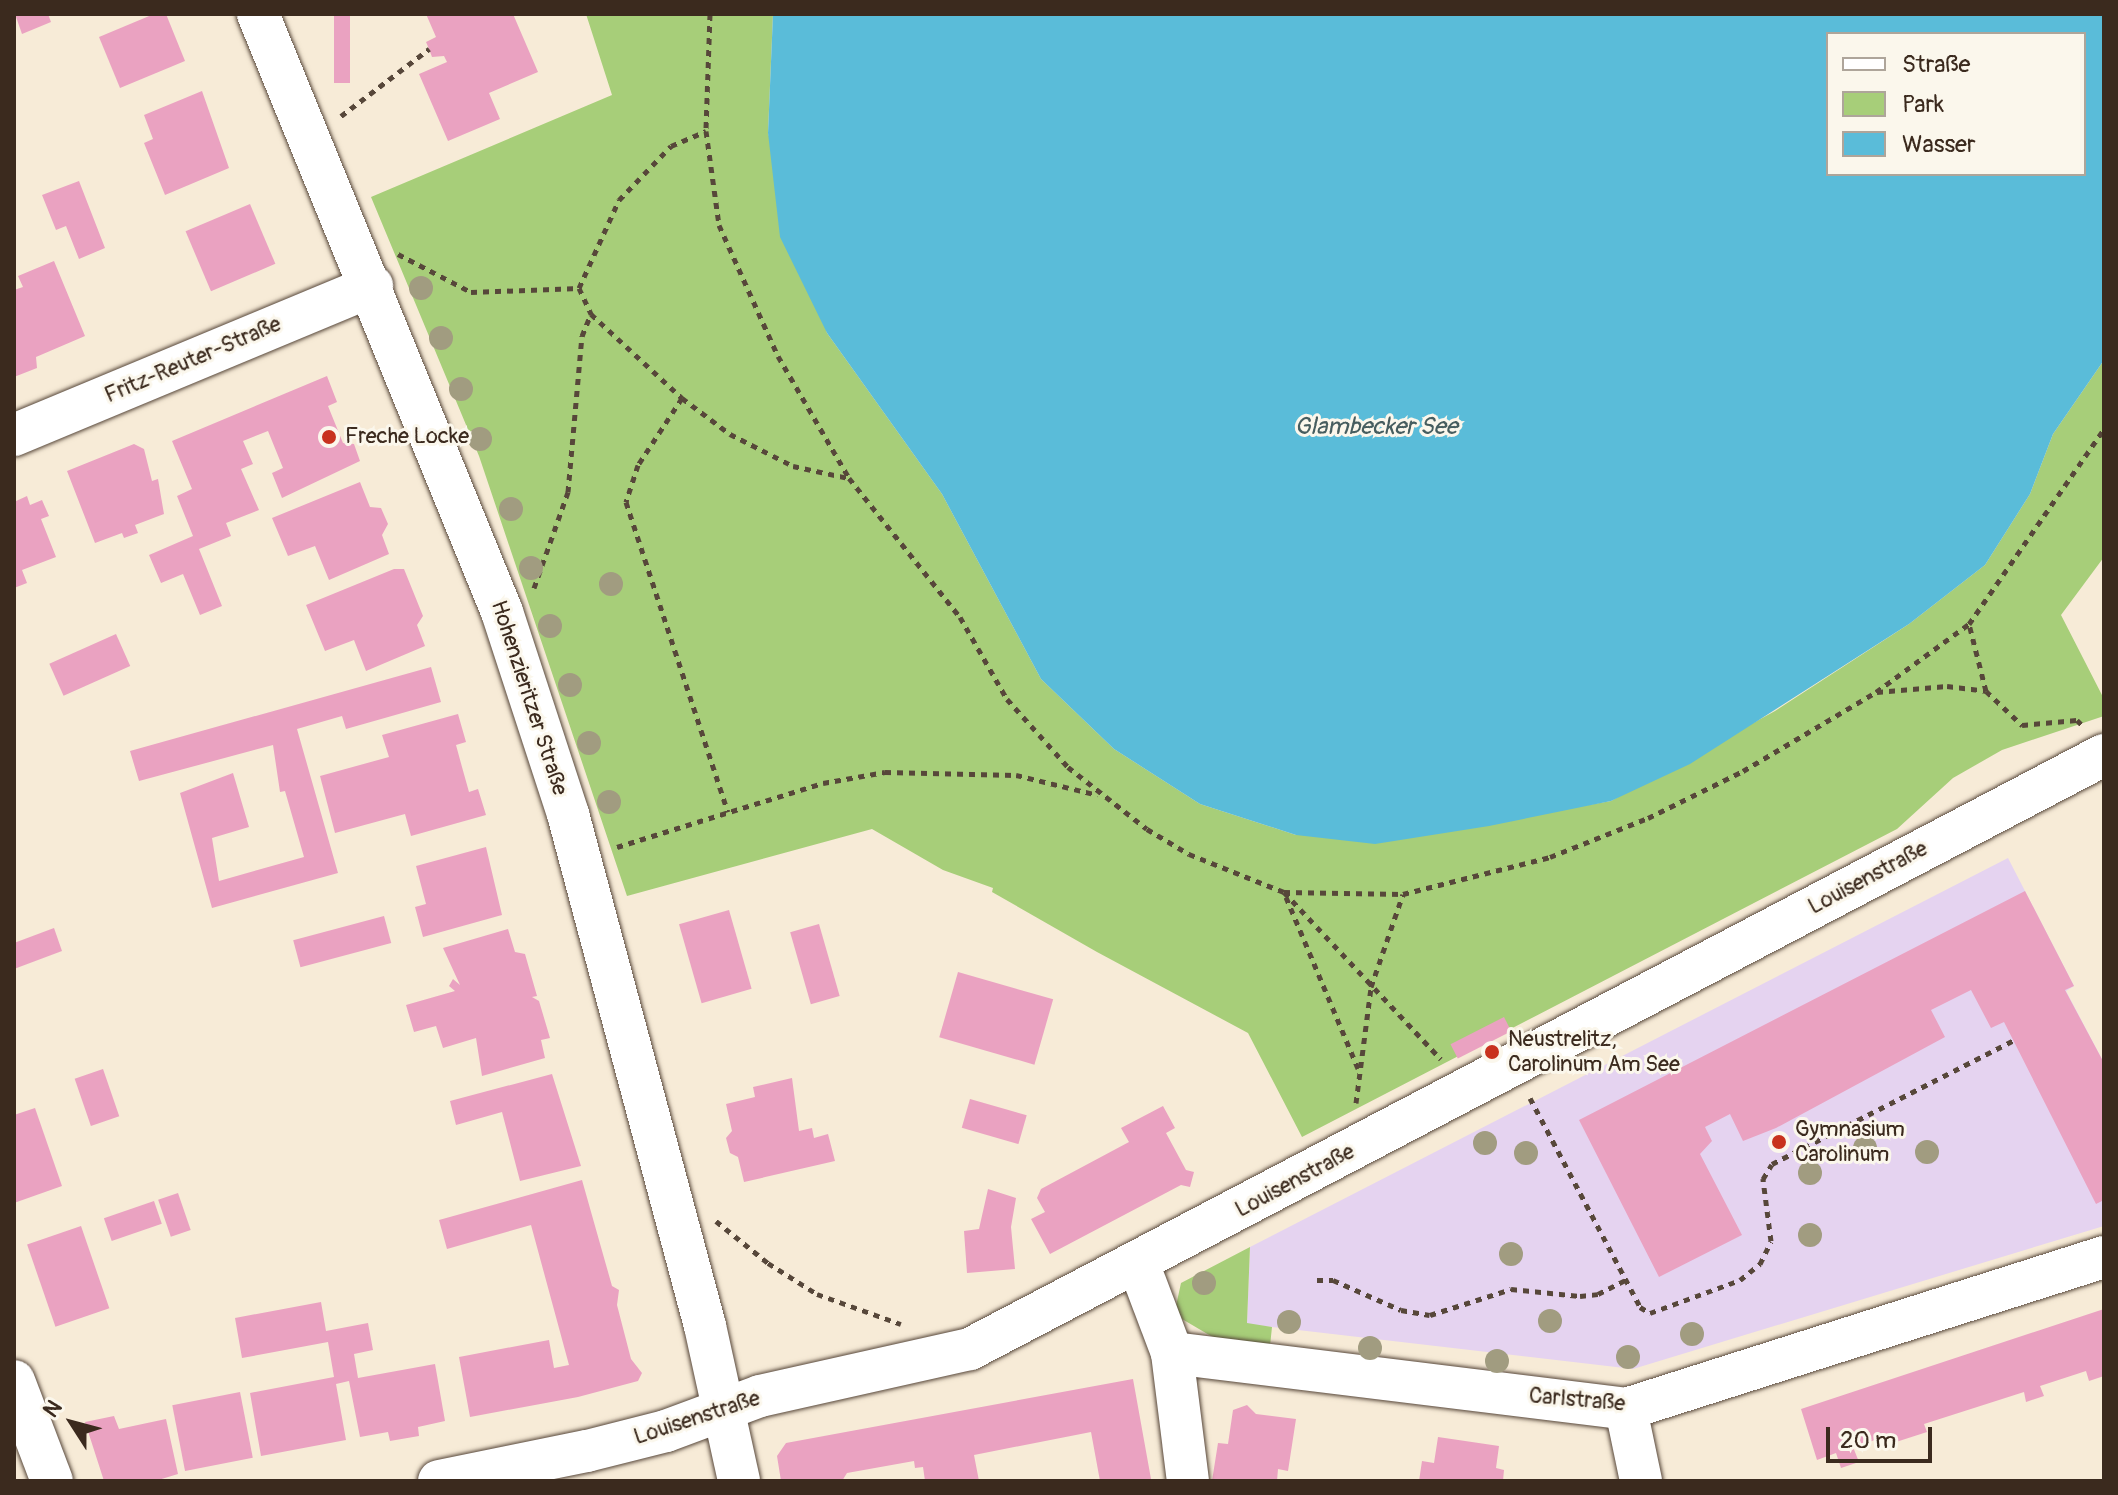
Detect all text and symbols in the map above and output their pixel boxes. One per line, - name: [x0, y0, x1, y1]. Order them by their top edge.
- legend: [1826, 32, 2086, 176]
- text: Straße: [1902, 50, 1970, 79]
- text: Park: [1902, 90, 1944, 119]
- text: Wasser: [1902, 130, 1976, 159]
- street label: Fritz-Reuter-Straße: [101, 311, 285, 409]
- water label: Glambecker See: [1295, 413, 1457, 441]
- place label: Freche Locke: [345, 424, 469, 450]
- marker: Freche Locke: [320, 428, 338, 446]
- street label: Hohenzieritzer Straße: [485, 597, 573, 799]
- street label: Louisenstraße: [1804, 836, 1932, 920]
- place label: Neustrelitz, Carolinum Am See: [1508, 1026, 1680, 1078]
- marker: Neustrelitz, Carolinum Am See: [1483, 1043, 1501, 1061]
- place label: Gymnasium Carolinum: [1795, 1116, 1905, 1168]
- marker: Gymnasium Carolinum: [1770, 1133, 1788, 1151]
- street label: Louisenstraße: [1231, 1139, 1359, 1223]
- north arrow: [32, 1383, 112, 1463]
- street label: Carlstraße: [1528, 1383, 1626, 1417]
- street label: Louisenstraße: [631, 1385, 763, 1451]
- text: N: [37, 1395, 68, 1423]
- scale bar: [1830, 1411, 1936, 1461]
- text: 20 m: [1840, 1426, 1896, 1455]

